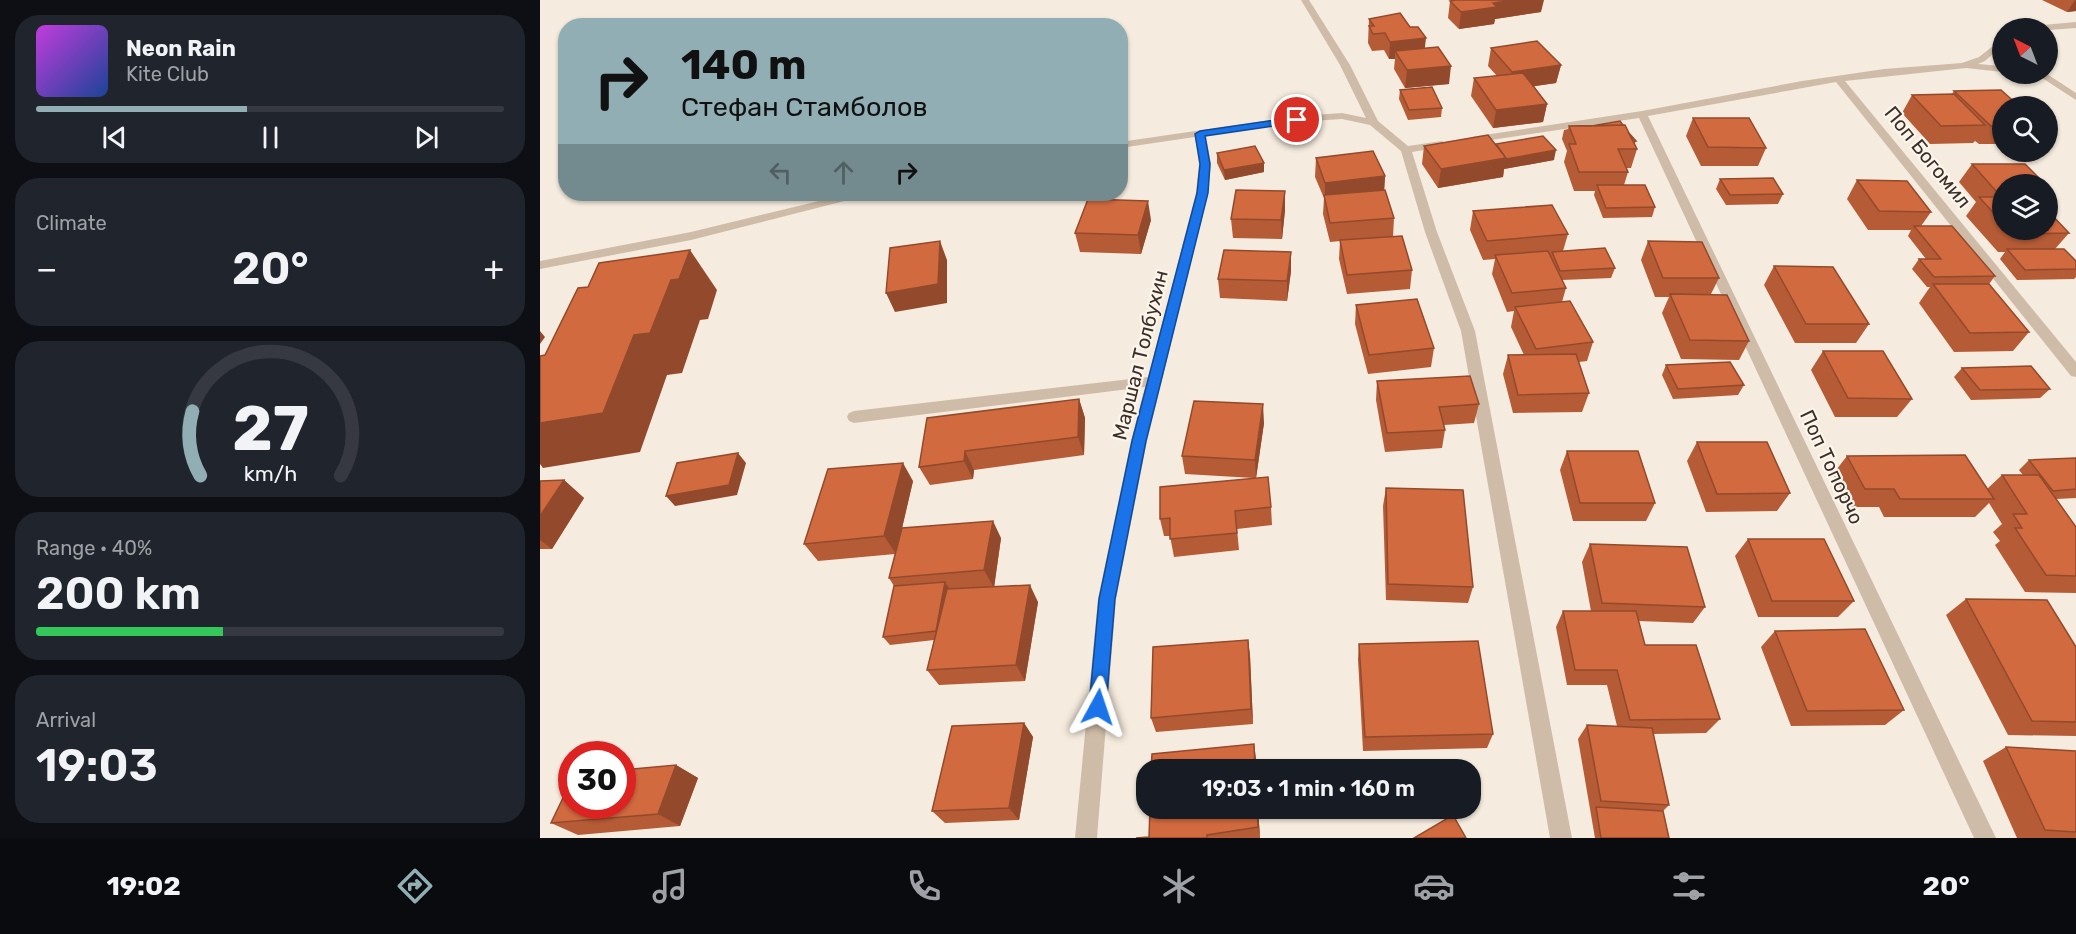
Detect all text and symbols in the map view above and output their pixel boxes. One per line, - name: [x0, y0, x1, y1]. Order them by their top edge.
- north arrow: [1992, 18, 2058, 84]
- map controls: [1992, 18, 2058, 240]
- text: Neon Rain: [126, 35, 236, 62]
- text: 140 m: [681, 40, 807, 90]
- icon: right: [582, 42, 660, 120]
- text: Kite Club: [126, 62, 209, 86]
- text: Стефан Стамболов: [681, 91, 928, 123]
- pin: [1271, 94, 1322, 145]
- button: search: [1992, 96, 2058, 162]
- street label: Поп Богомил: [1880, 101, 1976, 213]
- icon: arrive: [1280, 103, 1313, 136]
- icon: previous: [98, 121, 131, 154]
- icon: pause: [254, 121, 287, 154]
- icon: next: [410, 121, 443, 154]
- icon: left: [764, 156, 797, 189]
- icon: ahead: [827, 156, 860, 189]
- icon: right: [890, 156, 923, 189]
- button: layers: [1992, 174, 2058, 240]
- text: Climate: [36, 211, 107, 235]
- text: 20°: [232, 242, 309, 295]
- text: −: [36, 249, 57, 288]
- text: +: [483, 249, 504, 288]
- street label: Маршал Толбухин: [1107, 268, 1173, 442]
- text: 27: [232, 392, 308, 466]
- street label: Поп Топорчо: [1795, 406, 1869, 528]
- text: km/h: [243, 461, 297, 486]
- text: Range · 40%: [36, 536, 152, 560]
- text: 200 km: [36, 567, 201, 620]
- position arrow: [1066, 675, 1130, 739]
- text: Arrival: [36, 708, 96, 732]
- text: 19:03: [36, 739, 158, 792]
- speed limit sign: 30: [558, 741, 636, 819]
- text: 19:03 · 1 min · 160 m: [1202, 775, 1415, 802]
- icon: directions: [394, 865, 436, 907]
- icon: music: [649, 865, 691, 907]
- icon: phone: [903, 865, 945, 907]
- icon: climate: [1158, 865, 1200, 907]
- icon: car: [1413, 865, 1455, 907]
- icon: filters: [1668, 865, 1710, 907]
- text: 19:02: [106, 870, 181, 902]
- text: 20°: [1923, 870, 1970, 902]

